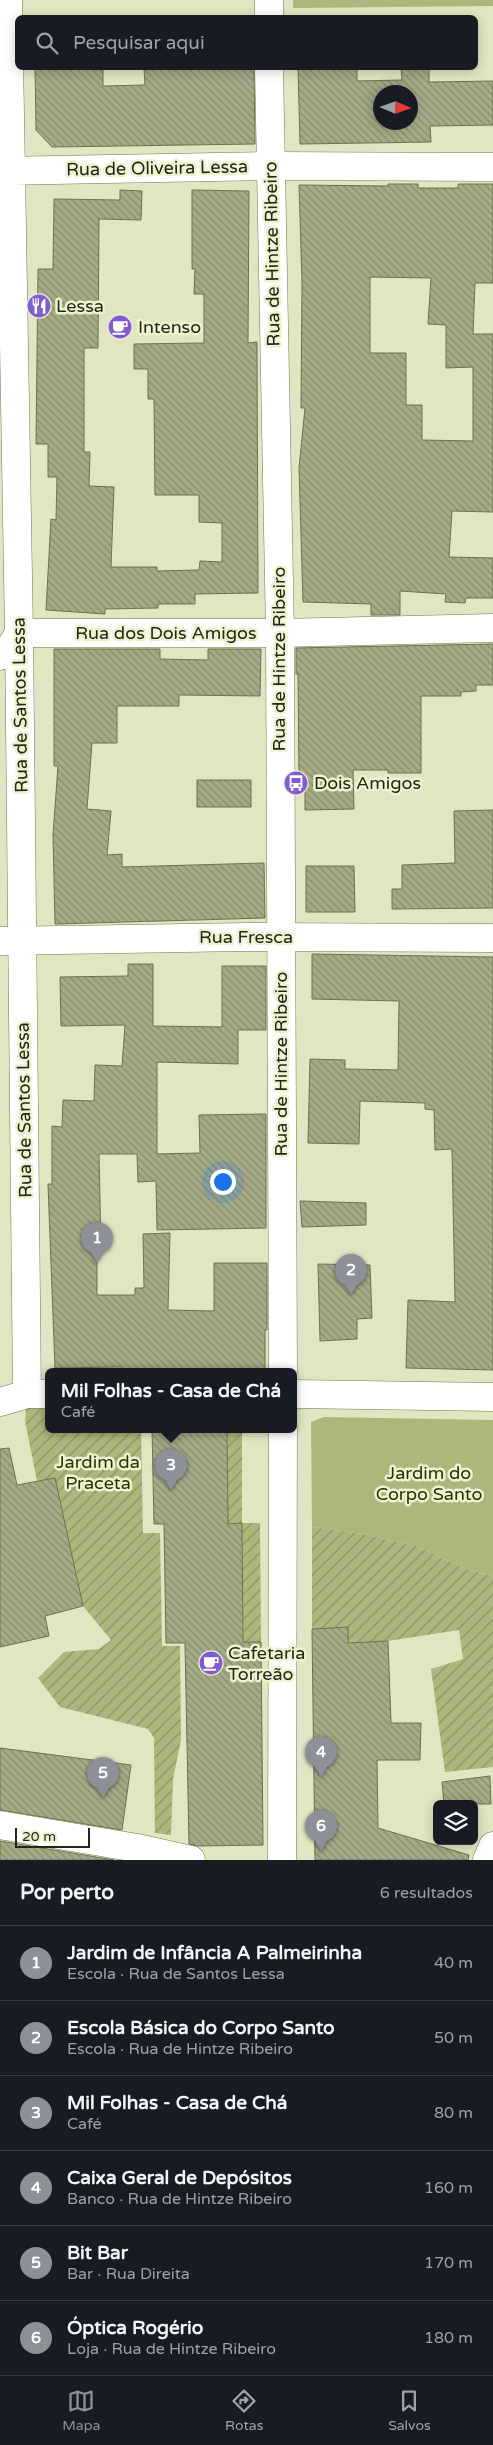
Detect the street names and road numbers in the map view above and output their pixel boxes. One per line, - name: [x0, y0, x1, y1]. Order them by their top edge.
- street label: Rua de Oliveira Lessa: [66, 155, 248, 181]
- street label: Rua de Hintze Ribeiro: [259, 161, 285, 347]
- street label: Rua de Hintze Ribeiro: [268, 566, 290, 752]
- street label: Rua de Santos Lessa: [7, 617, 33, 793]
- street label: Rua dos Dois Amigos: [75, 622, 257, 644]
- street label: Rua Fresca: [199, 926, 293, 948]
- street label: Rua de Hintze Ribeiro: [270, 971, 292, 1157]
- street label: Rua de Santos Lessa: [11, 1022, 37, 1198]

